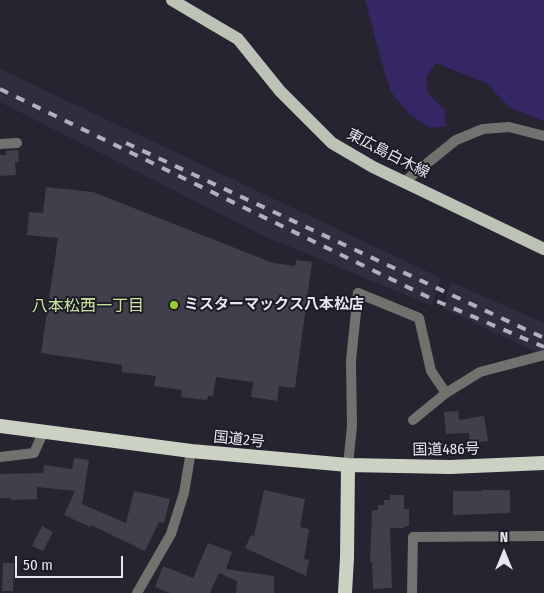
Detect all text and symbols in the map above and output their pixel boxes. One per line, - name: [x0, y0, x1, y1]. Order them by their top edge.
- street label: 東広島白木線: [344, 126, 432, 182]
- place label: ミスターマックス八本松店: [184, 296, 364, 314]
- district label: 八本松西一丁目: [32, 297, 144, 317]
- marker: ミスターマックス八本松店: [168, 299, 180, 311]
- street label: 国道2号: [212, 428, 266, 452]
- street label: 国道486号: [412, 440, 480, 460]
- north arrow: [479, 528, 529, 578]
- text: N: [500, 529, 508, 546]
- scale bar: [18, 546, 125, 578]
- text: 50 m: [23, 556, 53, 574]

